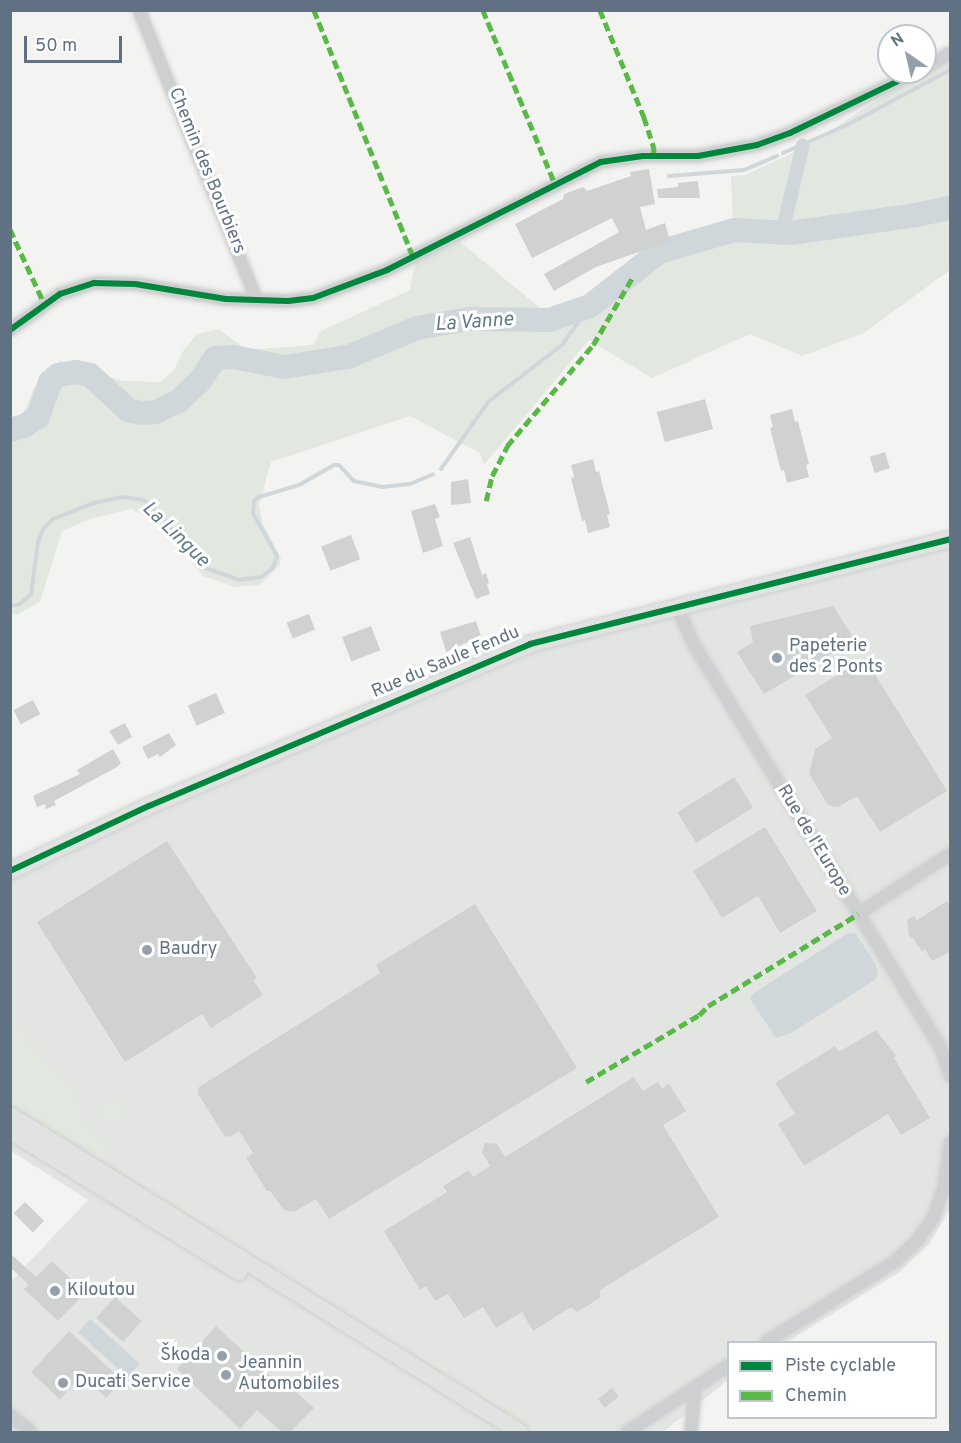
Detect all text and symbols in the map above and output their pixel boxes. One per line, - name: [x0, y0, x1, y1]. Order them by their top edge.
- scale bar: [27, 24, 124, 62]
- north arrow: [877, 24, 937, 84]
- text: N: [888, 29, 908, 52]
- text: 50 m: [35, 35, 77, 58]
- street label: Chemin des Bourbiers: [163, 85, 249, 257]
- water label: La Vanne: [434, 308, 514, 338]
- water label: La Lingue: [136, 497, 214, 573]
- street label: Rue du Saule Fendu: [369, 622, 523, 704]
- place label: Papeterie des 2 Ponts: [789, 637, 883, 680]
- marker: Papeterie des 2 Ponts: [770, 651, 784, 665]
- street label: Rue de l'Europe: [771, 781, 855, 901]
- place label: Baudry: [159, 939, 217, 961]
- marker: Baudry: [140, 943, 154, 957]
- place label: Kiloutou: [67, 1280, 135, 1302]
- marker: Kiloutou: [48, 1284, 62, 1298]
- legend: [727, 1341, 937, 1419]
- place label: Škoda: [160, 1345, 210, 1367]
- marker: Škoda: [215, 1349, 229, 1363]
- place label: Jeannin Automobiles: [238, 1354, 340, 1396]
- text: Piste cyclable: [785, 1355, 896, 1378]
- marker: Jeannin Automobiles: [219, 1368, 233, 1382]
- place label: Ducati Service: [75, 1372, 191, 1394]
- marker: Ducati Service: [56, 1376, 70, 1390]
- text: Chemin: [785, 1385, 847, 1408]

